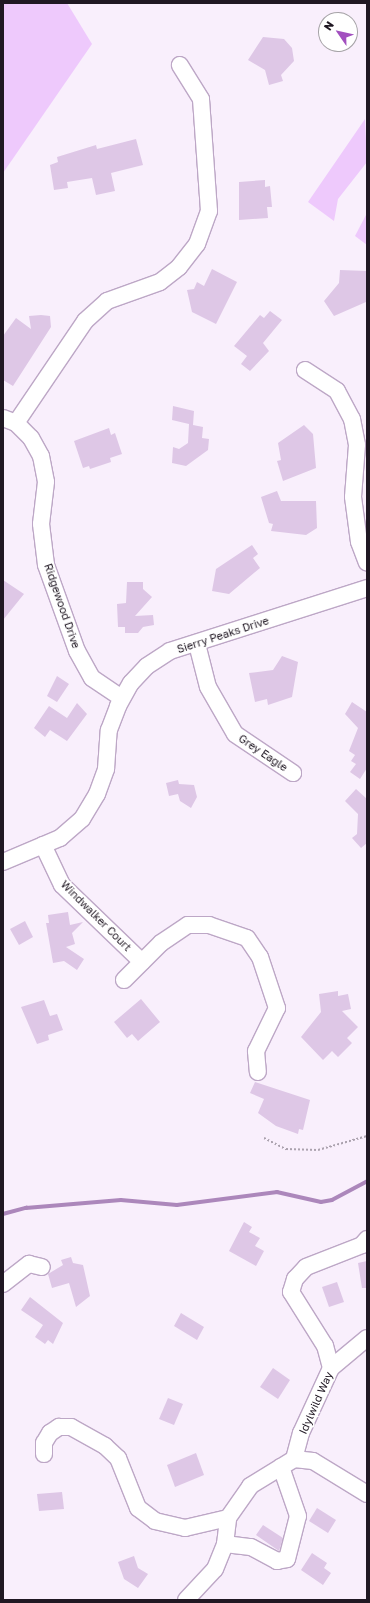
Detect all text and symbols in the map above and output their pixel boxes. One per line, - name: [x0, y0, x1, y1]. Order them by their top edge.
- north arrow: [318, 12, 358, 52]
- text: N: [321, 18, 336, 33]
- street label: Ridgewood Drive: [41, 562, 83, 650]
- street label: Sierry Peaks Drive: [175, 614, 271, 656]
- street label: Grey Eagle: [236, 732, 290, 774]
- street label: Windwalker Court: [58, 878, 134, 954]
- street label: Idylwild Way: [296, 1370, 336, 1436]

